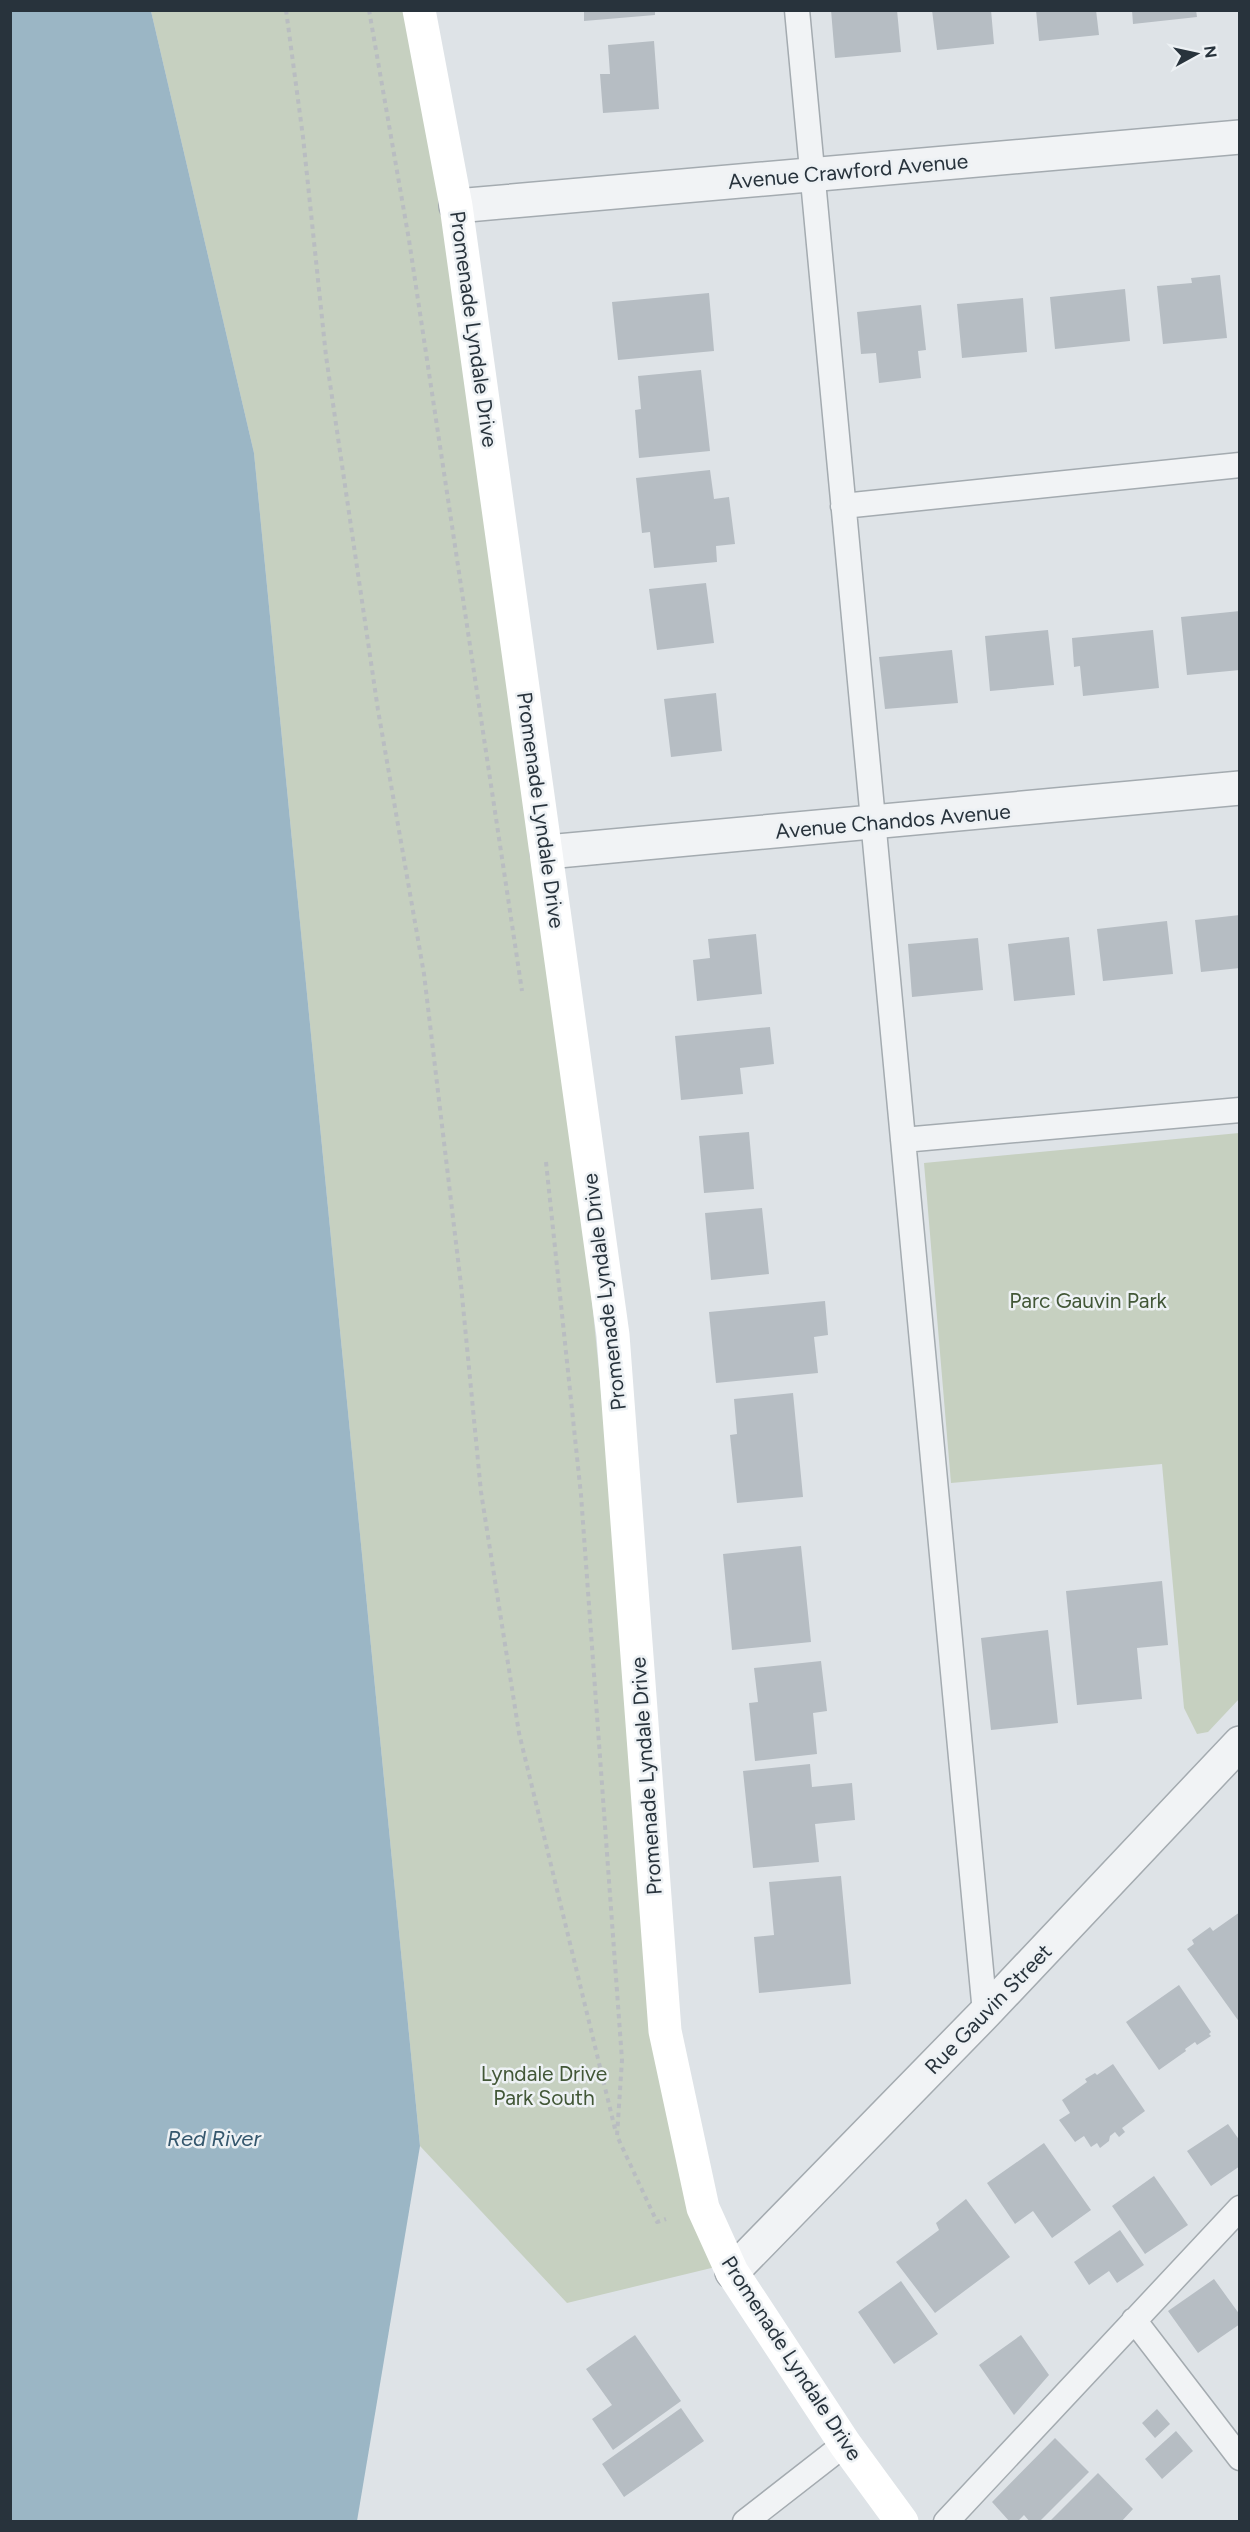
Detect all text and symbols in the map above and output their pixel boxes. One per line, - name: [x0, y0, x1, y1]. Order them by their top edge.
- north arrow: [1166, 24, 1226, 84]
- text: N: [1200, 45, 1221, 59]
- street label: Avenue Crawford Avenue: [727, 148, 969, 194]
- street label: Promenade Lyndale Drive: [445, 209, 503, 449]
- street label: Promenade Lyndale Drive: [512, 690, 570, 930]
- street label: Avenue Chandos Avenue: [774, 798, 1012, 844]
- street label: Promenade Lyndale Drive: [577, 1172, 631, 1412]
- park label: Parc Gauvin Park: [1009, 1288, 1167, 1313]
- street label: Promenade Lyndale Drive: [625, 1656, 667, 1896]
- street label: Rue Gauvin Street: [919, 1939, 1057, 2079]
- park label: Lyndale Drive Park South: [481, 2061, 607, 2110]
- water label: Red River: [167, 2125, 262, 2152]
- street label: Promenade Lyndale Drive: [717, 2251, 867, 2465]

